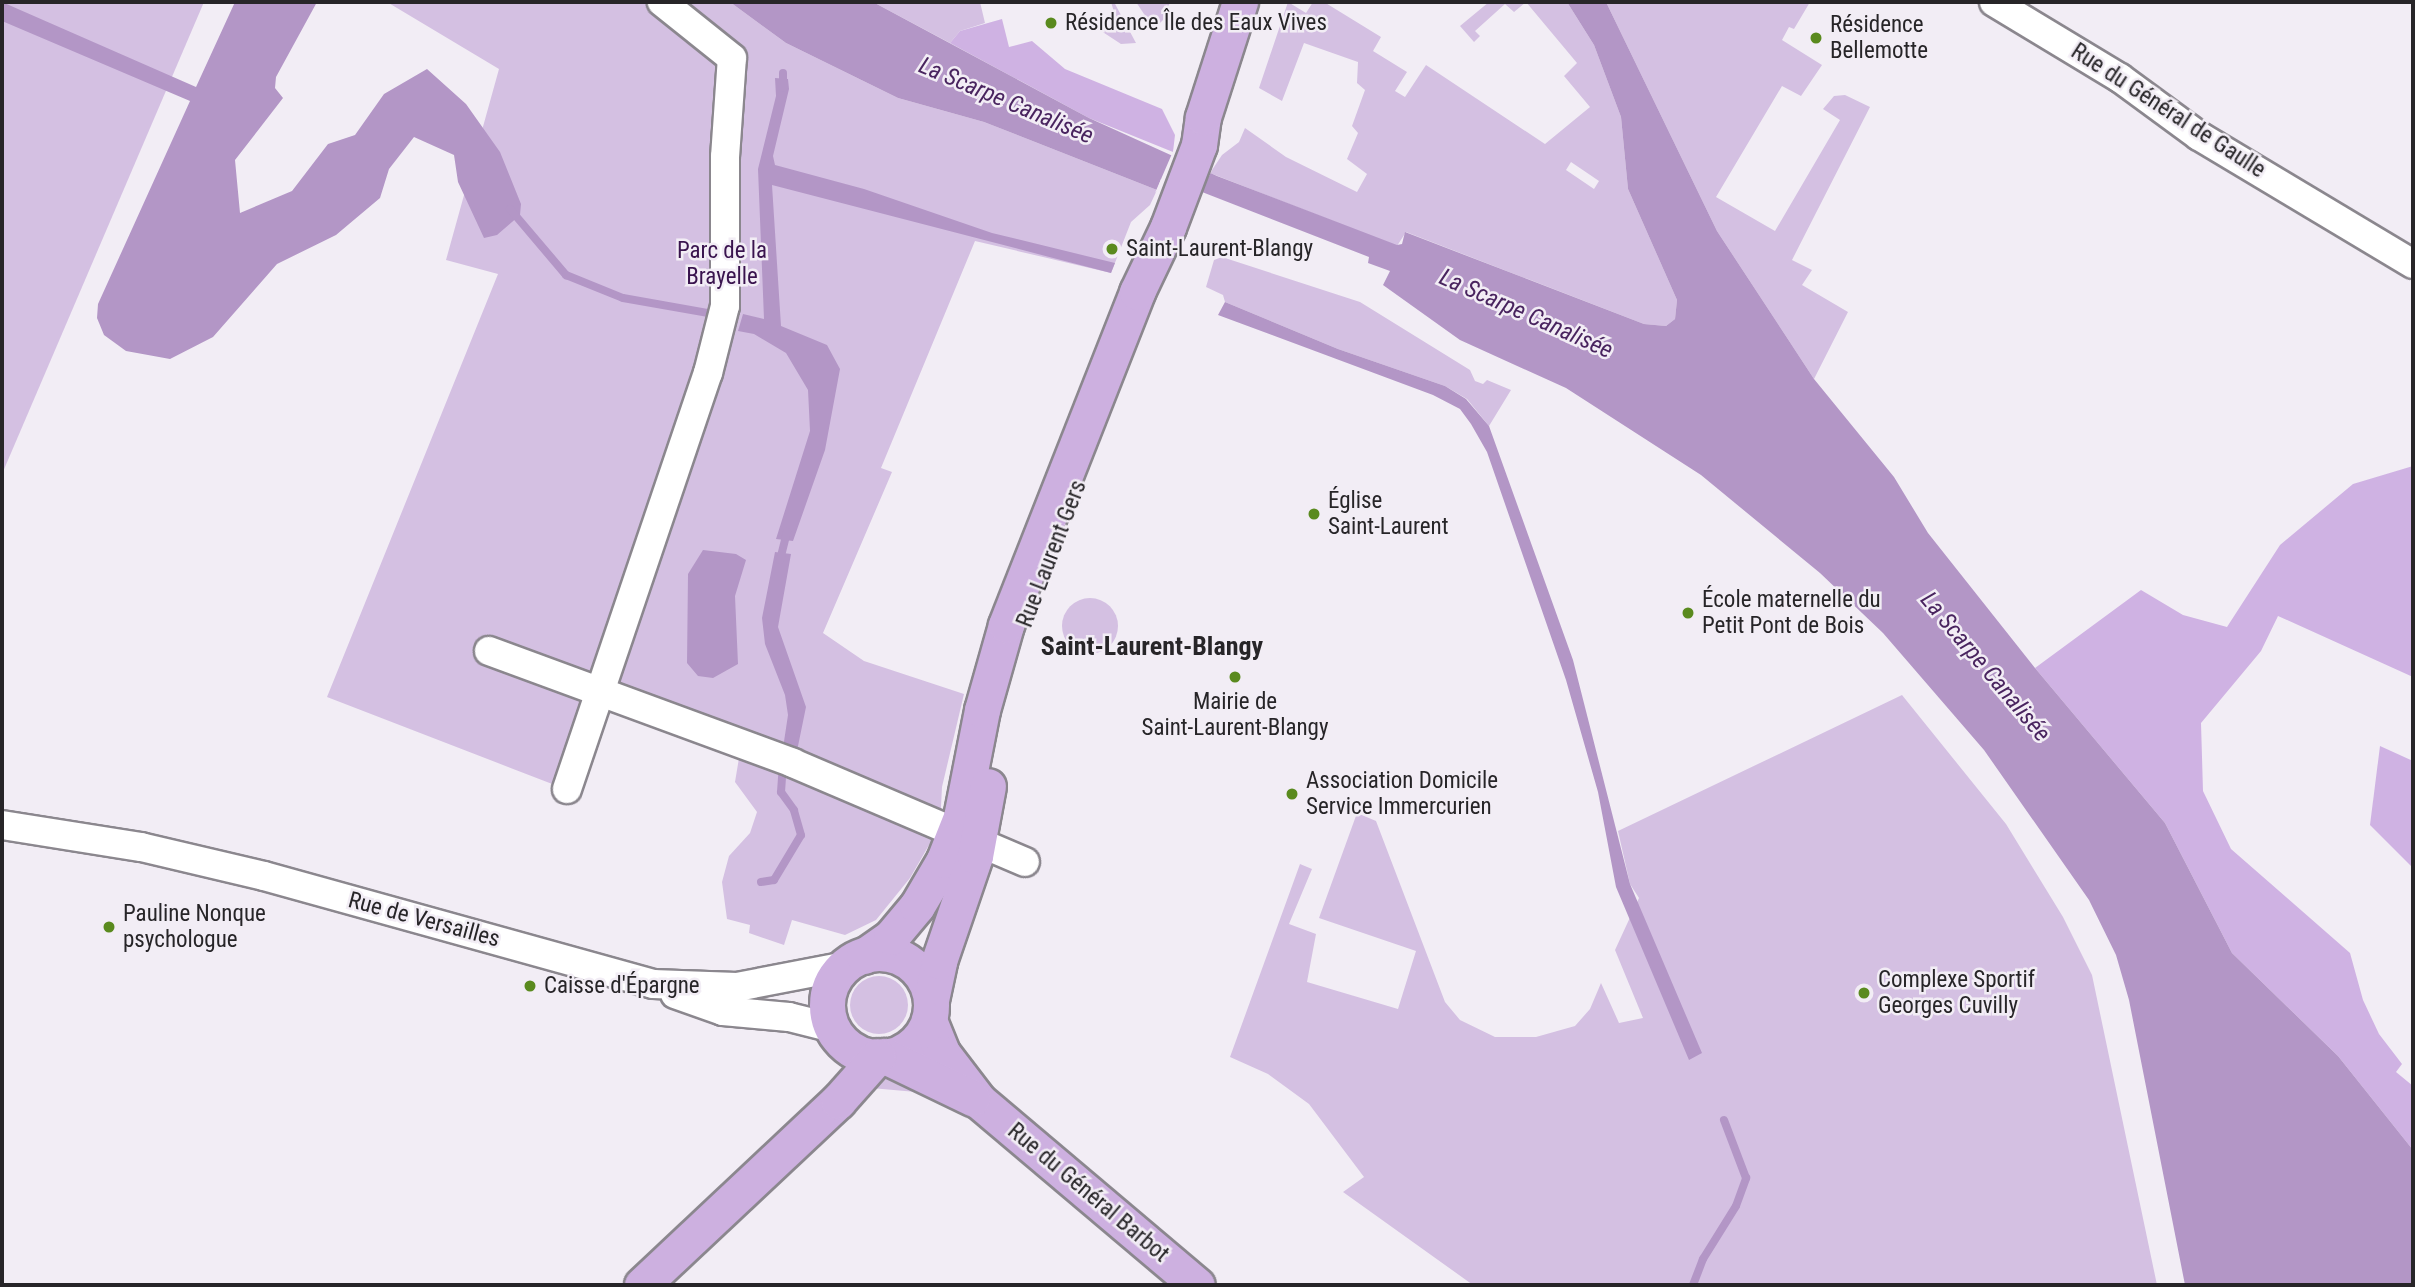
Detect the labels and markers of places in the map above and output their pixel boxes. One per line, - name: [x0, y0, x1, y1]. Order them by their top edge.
- place label: Résidence Île des Eaux Vives: [1065, 9, 1327, 37]
- place label: Résidence Bellemotte: [1830, 11, 1928, 65]
- marker: Résidence Île des Eaux Vives: [1043, 15, 1059, 31]
- marker: Résidence Bellemotte: [1808, 30, 1824, 46]
- place label: Saint-Laurent-Blangy: [1126, 235, 1313, 263]
- marker: Saint-Laurent-Blangy: [1104, 241, 1120, 257]
- place label: Église Saint-Laurent: [1328, 487, 1448, 541]
- marker: Église Saint-Laurent: [1306, 506, 1322, 522]
- place label: École maternelle du Petit Pont de Bois: [1702, 586, 1881, 640]
- marker: École maternelle du Petit Pont de Bois: [1680, 605, 1696, 621]
- marker: Mairie de Saint-Laurent-Blangy: [1227, 669, 1243, 685]
- place label: Mairie de Saint-Laurent-Blangy: [1141, 688, 1329, 742]
- place label: Association Domicile Service Immercurien: [1306, 767, 1498, 821]
- marker: Association Domicile Service Immercurien: [1284, 786, 1300, 802]
- place label: Pauline Nonque psychologue: [123, 900, 266, 954]
- marker: Pauline Nonque psychologue: [101, 919, 117, 935]
- place label: Complexe Sportif Georges Cuvilly: [1878, 966, 2035, 1020]
- place label: Caisse d'Épargne: [544, 972, 700, 1000]
- marker: Caisse d'Épargne: [522, 978, 538, 994]
- marker: Complexe Sportif Georges Cuvilly: [1856, 985, 1872, 1001]

